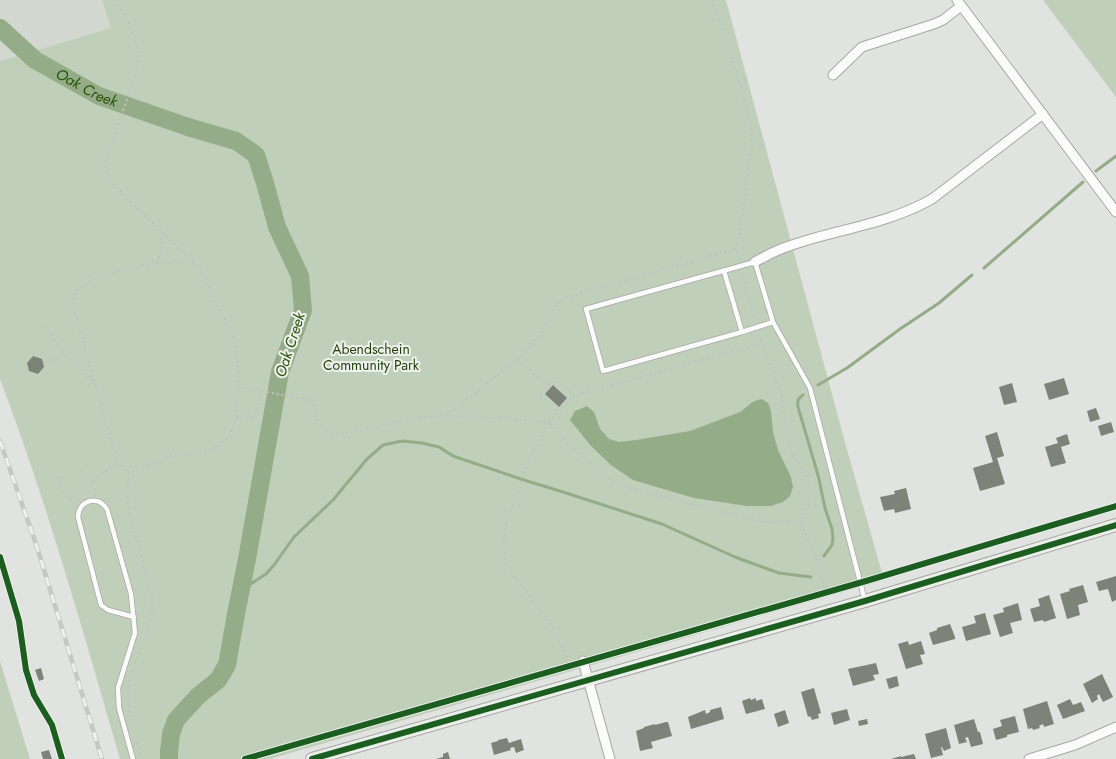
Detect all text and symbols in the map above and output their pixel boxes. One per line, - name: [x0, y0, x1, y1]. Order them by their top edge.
- water label: Oak Creek: [51, 63, 121, 113]
- water label: Oak Creek: [269, 309, 311, 380]
- park label: Abendschein Community Park: [323, 339, 420, 375]

